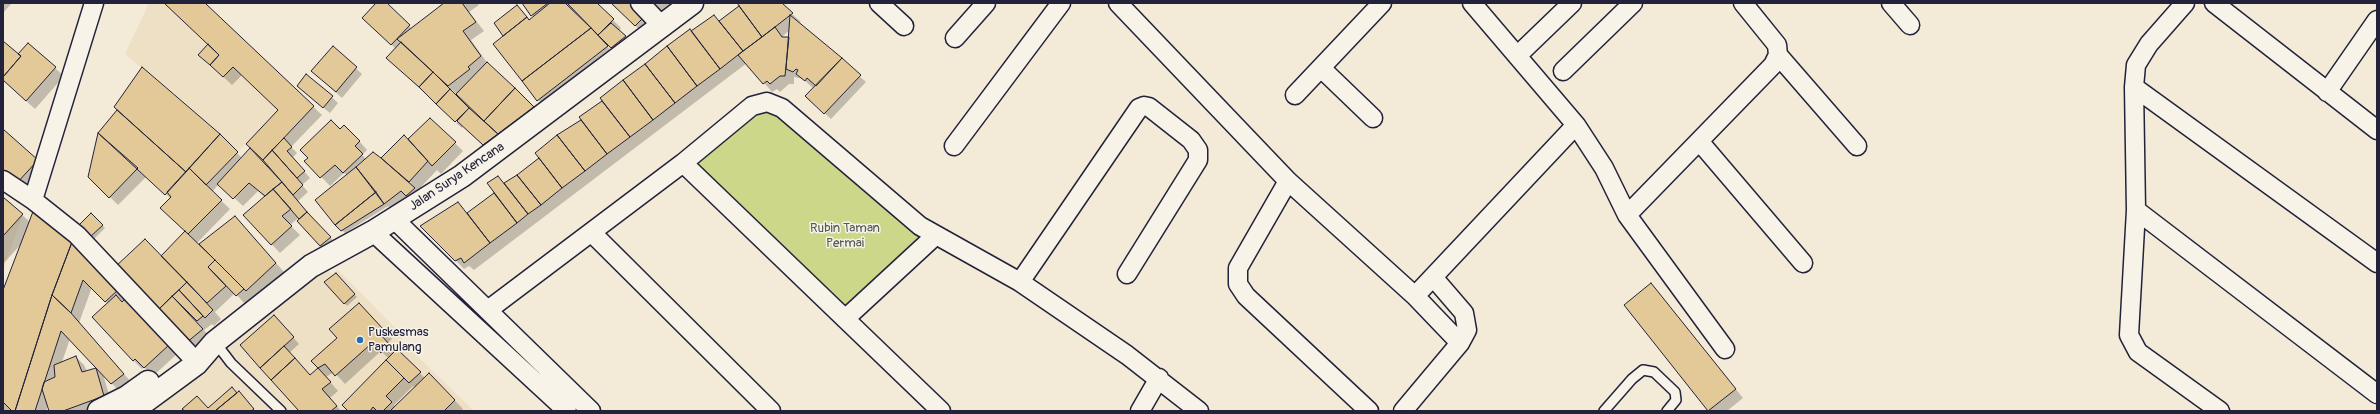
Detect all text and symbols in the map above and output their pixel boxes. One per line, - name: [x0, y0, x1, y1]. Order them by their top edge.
- street label: Jalan Surya Kencana: [406, 139, 508, 215]
- park label: Rubin Taman Permai: [810, 221, 880, 252]
- place label: Puskesmas Pamulang: [368, 325, 429, 356]
- marker: Puskesmas Pamulang: [355, 335, 365, 345]

